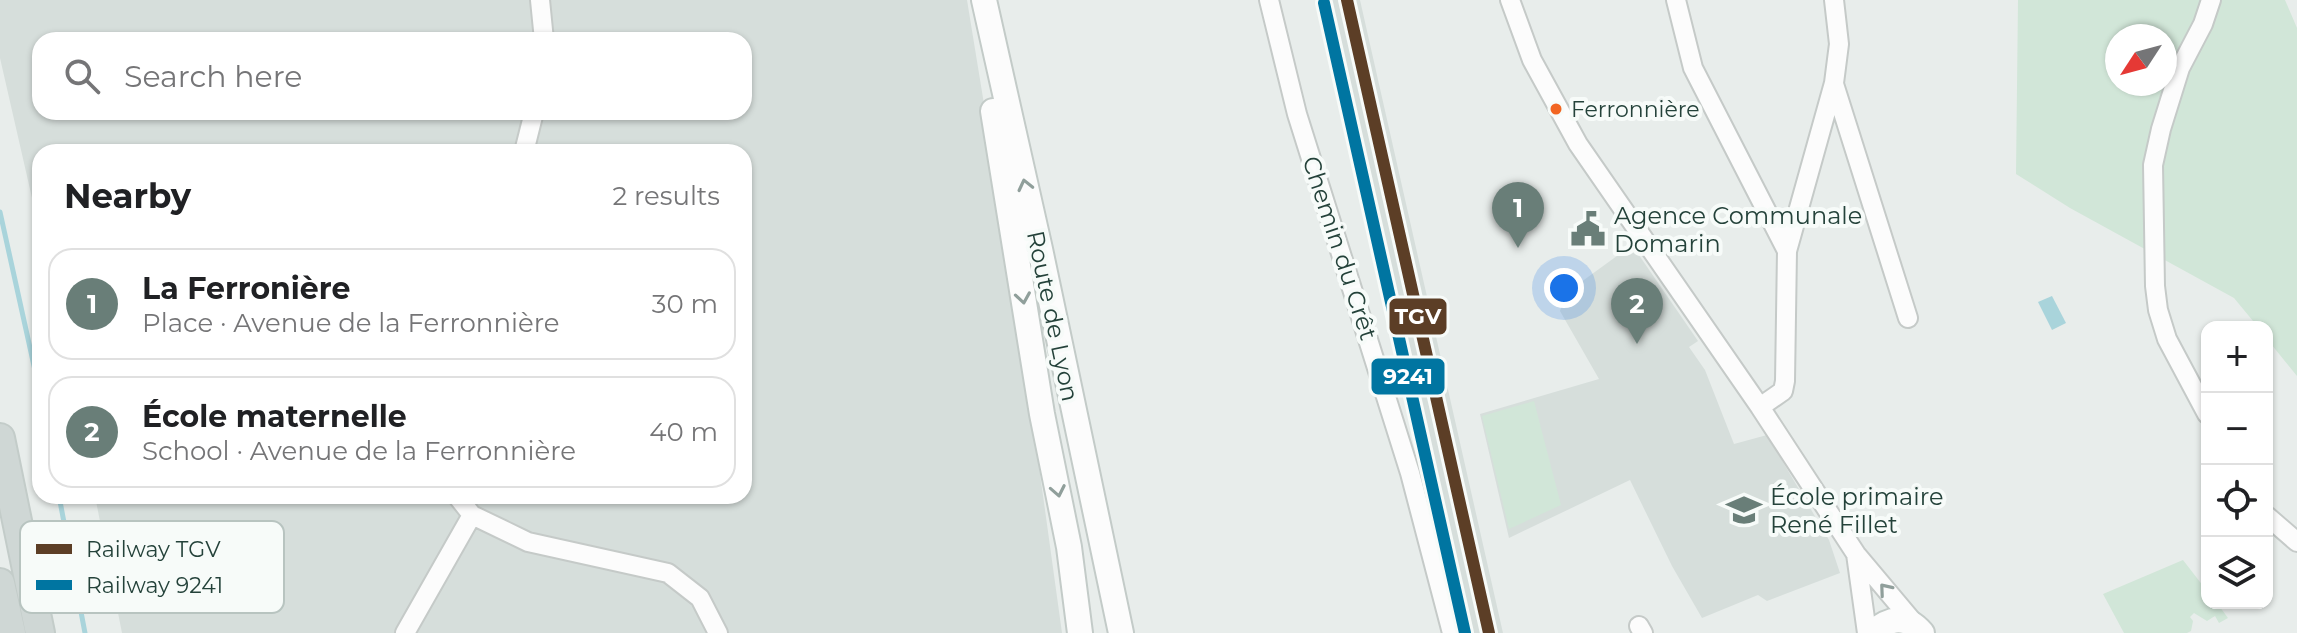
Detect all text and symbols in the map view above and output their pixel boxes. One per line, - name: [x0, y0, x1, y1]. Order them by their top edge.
- north arrow: [2105, 24, 2177, 96]
- search box: [32, 32, 752, 120]
- icon: search: [60, 54, 104, 98]
- text: Search here: [124, 58, 302, 95]
- place label: Ferronnière: [1571, 96, 1700, 123]
- marker: Ferronnière: [1548, 101, 1564, 117]
- street label: Chemin du Crêt: [1297, 152, 1383, 344]
- text: Nearby: [64, 175, 191, 217]
- one-way arrow: [1017, 179, 1034, 192]
- text: 2 results: [612, 180, 720, 212]
- pin: 1: [1492, 182, 1544, 248]
- place label: Agence Communale Domarin: [1614, 201, 1862, 258]
- public building icon: Agence Communale Domarin: [1569, 210, 1607, 248]
- street label: Route de Lyon: [1021, 228, 1085, 404]
- your location: [1544, 268, 1584, 308]
- text: La Ferronière: [142, 270, 350, 307]
- pin: 2: [1611, 278, 1663, 344]
- text: 1: [87, 288, 97, 320]
- text: 30 m: [652, 288, 718, 320]
- one-way arrow: [1014, 291, 1031, 305]
- line badge: TGV: [1388, 297, 1448, 336]
- text: TGV: [1395, 303, 1442, 330]
- text: Place · Avenue de la Ferronnière: [142, 307, 559, 339]
- map controls: [2201, 321, 2273, 609]
- button: +: [2201, 321, 2273, 393]
- line badge: 9241: [1370, 357, 1446, 396]
- text: 9241: [1383, 363, 1433, 390]
- button: −: [2201, 393, 2273, 465]
- text: École maternelle: [142, 398, 407, 435]
- text: 2: [84, 416, 100, 448]
- text: 40 m: [649, 416, 718, 448]
- text: School · Avenue de la Ferronnière: [142, 435, 576, 467]
- button: locate: [2201, 465, 2273, 537]
- place label: École primaire René Fillet: [1770, 482, 1944, 539]
- one-way arrow: [1048, 484, 1065, 497]
- school or university icon: École primaire René Fillet: [1725, 491, 1763, 529]
- legend: [20, 521, 284, 613]
- text: Railway TGV: [86, 536, 221, 563]
- button: layers: [2201, 537, 2273, 609]
- text: Railway 9241: [86, 572, 223, 599]
- one-way arrow: [1880, 583, 1895, 598]

